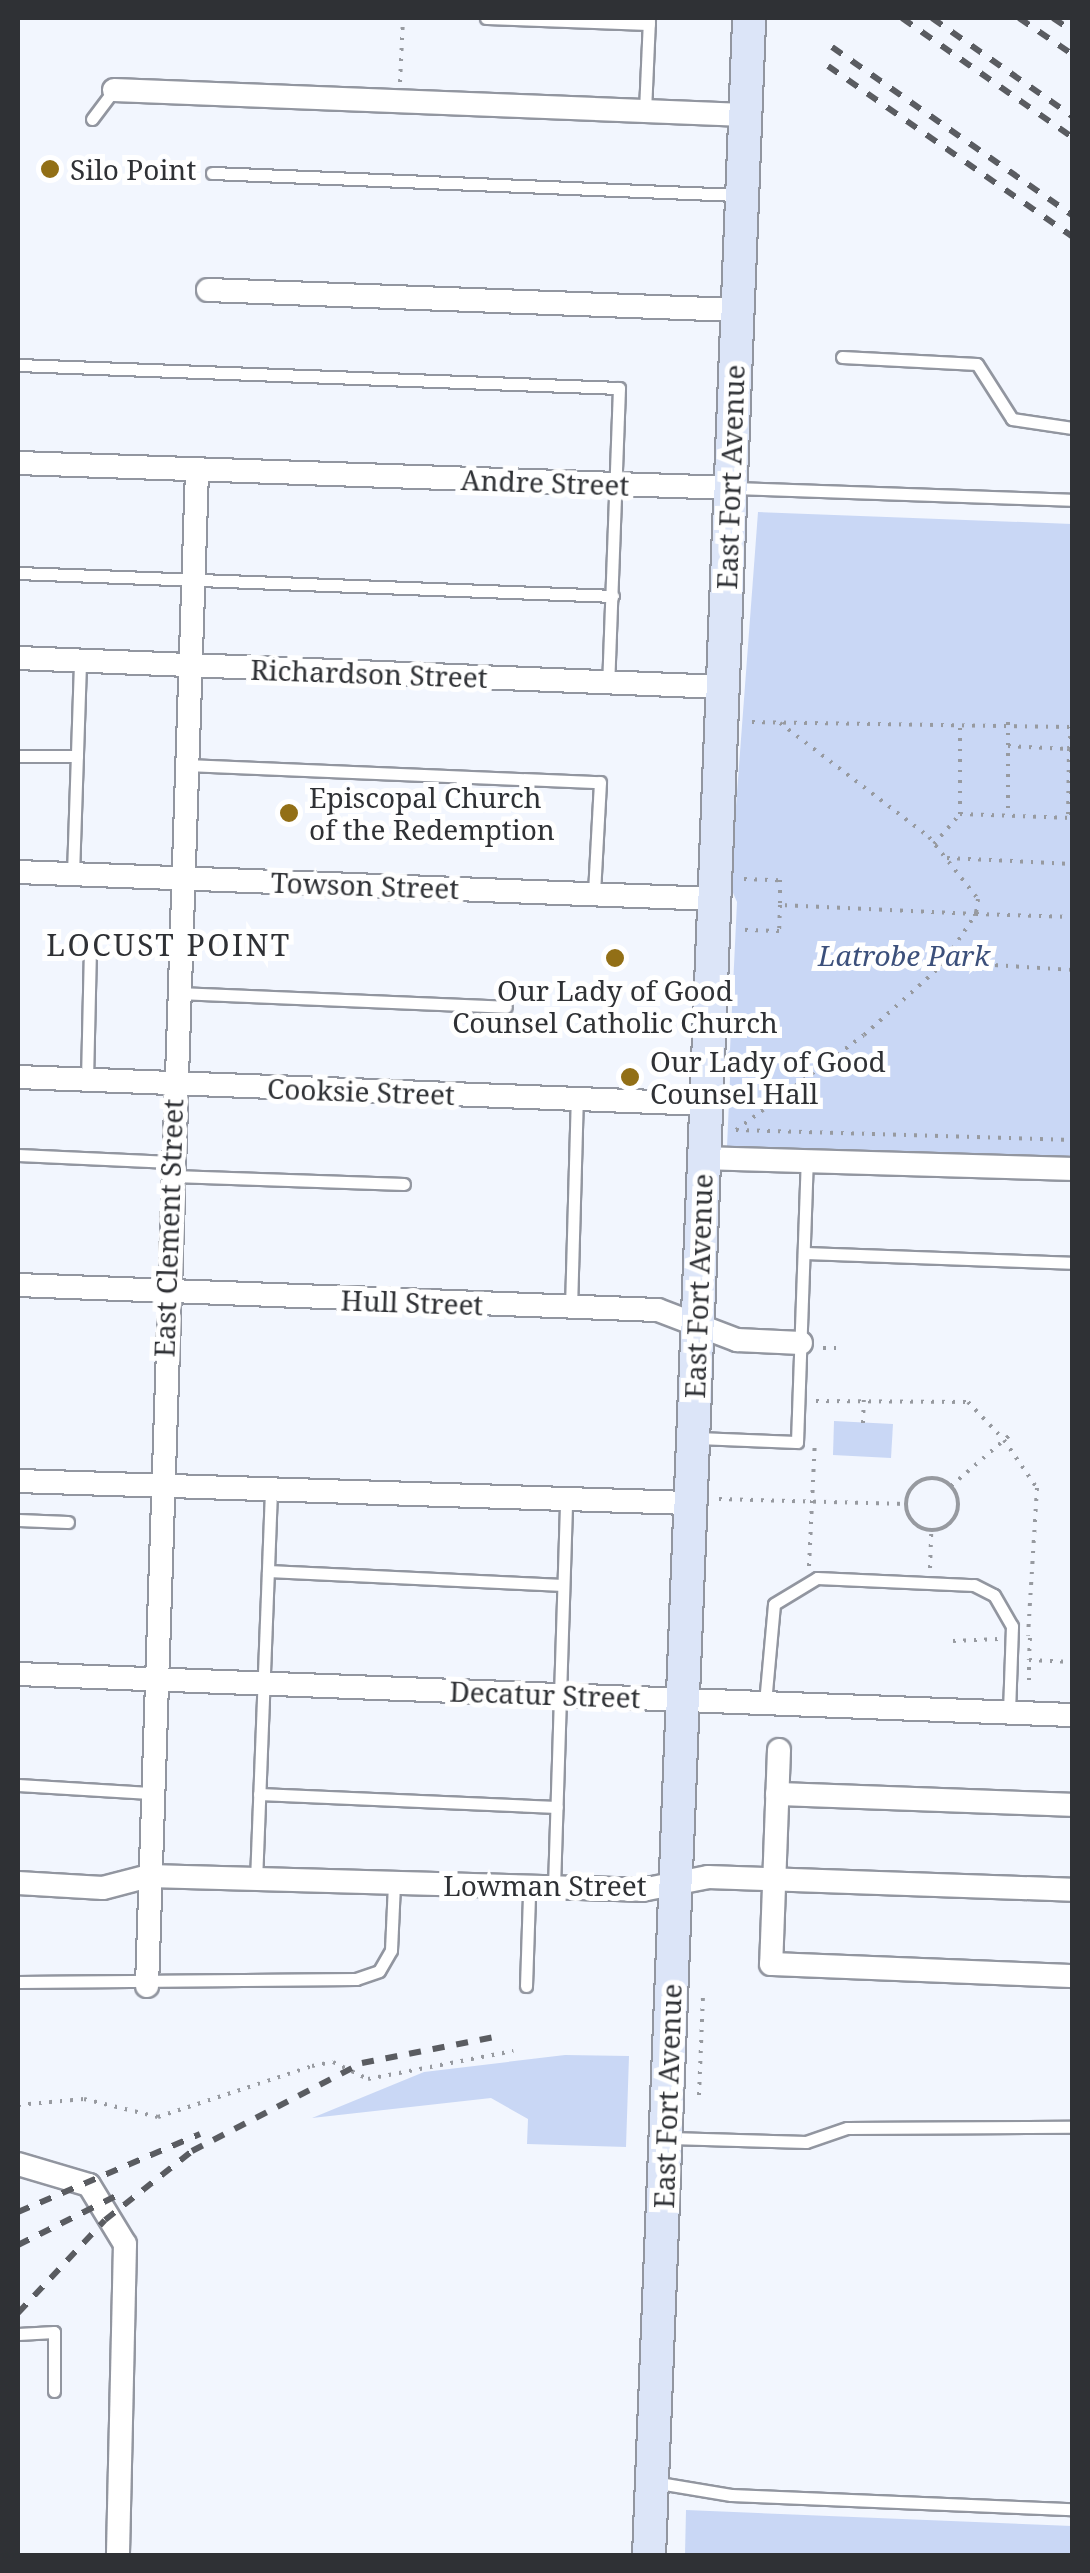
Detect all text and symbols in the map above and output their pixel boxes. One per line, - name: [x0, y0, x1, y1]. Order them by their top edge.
- place label: Silo Point: [70, 152, 196, 186]
- marker: Silo Point: [39, 158, 61, 180]
- street label: East Fort Avenue: [709, 364, 751, 590]
- street label: Andre Street: [460, 462, 630, 502]
- street label: Richardson Street: [250, 652, 488, 694]
- place label: Episcopal Church of the Redemption: [309, 780, 555, 846]
- marker: Episcopal Church of the Redemption: [278, 802, 300, 824]
- street label: Towson Street: [270, 865, 460, 905]
- district label: LOCUST POINT: [46, 927, 292, 963]
- park label: Latrobe Park: [818, 938, 990, 972]
- marker: Our Lady of Good Counsel Catholic Church: [604, 947, 626, 969]
- place label: Our Lady of Good Counsel Catholic Church: [452, 973, 778, 1039]
- place label: Our Lady of Good Counsel Hall: [650, 1044, 886, 1110]
- marker: Our Lady of Good Counsel Hall: [619, 1066, 641, 1088]
- street label: Cooksie Street: [267, 1071, 455, 1111]
- street label: East Clement Street: [147, 1098, 189, 1358]
- street label: East Fort Avenue: [677, 1173, 719, 1399]
- street label: Hull Street: [340, 1283, 484, 1321]
- street label: Decatur Street: [449, 1674, 641, 1714]
- street label: Lowman Street: [443, 1868, 647, 1902]
- street label: East Fort Avenue: [646, 1983, 688, 2209]

